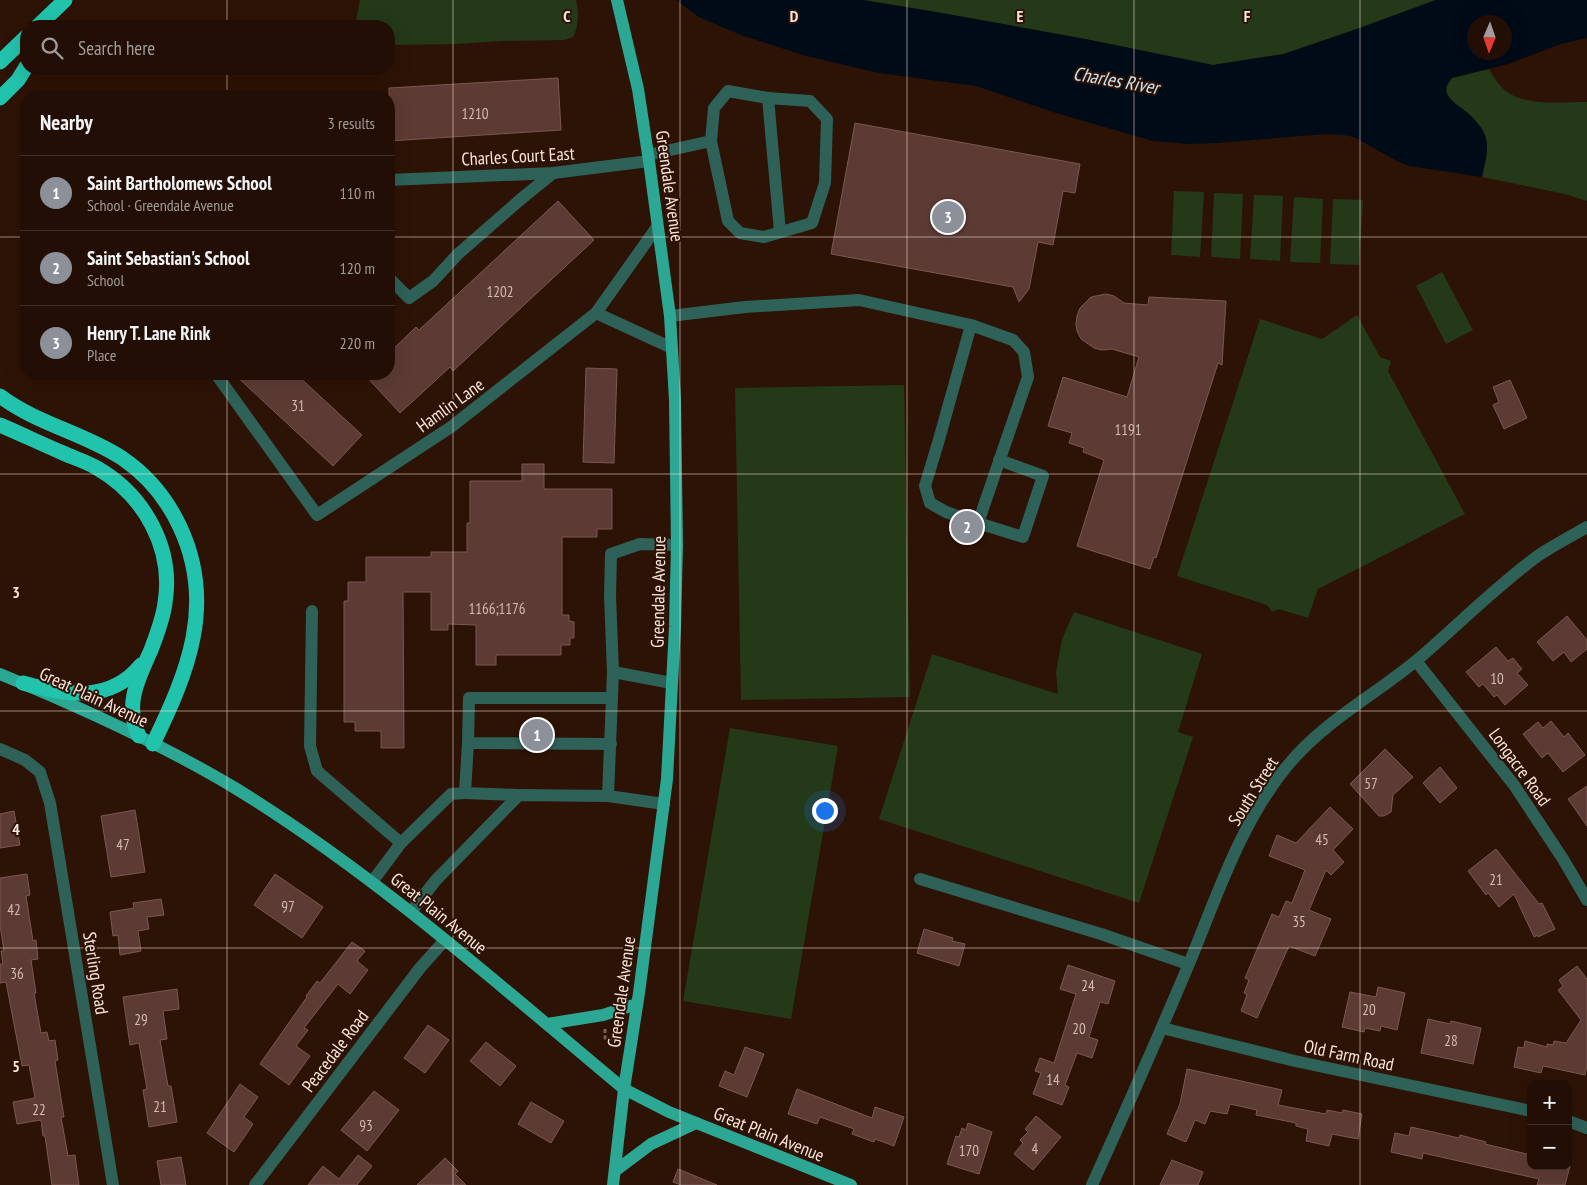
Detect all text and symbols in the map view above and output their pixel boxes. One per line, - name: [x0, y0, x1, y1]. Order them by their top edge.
- text: C: [563, 6, 571, 26]
- text: D: [790, 6, 799, 26]
- text: E: [1017, 6, 1024, 26]
- text: F: [1244, 6, 1251, 26]
- north arrow: [1467, 15, 1512, 60]
- search box: [20, 20, 395, 75]
- icon: search: [38, 34, 66, 62]
- text: Search here: [78, 36, 155, 60]
- water label: Charles River: [1071, 61, 1163, 100]
- house number: 1210: [461, 104, 489, 123]
- text: Nearby: [40, 109, 93, 136]
- text: 3 results: [328, 113, 375, 133]
- street label: Greendale Avenue: [651, 129, 689, 243]
- street label: Charles Court East: [461, 142, 575, 170]
- text: Saint Bartholomews School: [87, 171, 272, 195]
- text: 1: [52, 183, 60, 203]
- text: 110 m: [340, 183, 375, 203]
- text: School · Greendale Avenue: [87, 195, 234, 215]
- pin: 3: [932, 198, 964, 236]
- text: Saint Sebastian's School: [87, 246, 250, 270]
- text: 2: [52, 258, 60, 278]
- text: 120 m: [340, 258, 375, 278]
- text: School: [87, 270, 124, 290]
- house number: 1202: [486, 282, 514, 301]
- text: Henry T. Lane Rink: [87, 321, 210, 345]
- text: 3: [52, 333, 60, 353]
- text: 220 m: [340, 333, 375, 353]
- text: Place: [87, 345, 116, 365]
- street label: Hamlin Lane: [412, 373, 488, 437]
- house number: 31: [291, 396, 305, 415]
- house number: 1191: [1114, 420, 1142, 439]
- pin: 2: [951, 508, 983, 546]
- street label: Greendale Avenue: [646, 536, 670, 648]
- text: 3: [12, 582, 20, 602]
- house number: 1166;1176: [468, 599, 526, 618]
- street label: Great Plain Avenue: [36, 662, 152, 732]
- house number: 10: [1490, 669, 1504, 688]
- pin: 1: [521, 716, 553, 754]
- street label: Longacre Road: [1484, 724, 1556, 810]
- street label: South Street: [1223, 752, 1283, 830]
- house number: 57: [1364, 774, 1378, 793]
- your location: [812, 798, 838, 824]
- text: 4: [12, 819, 20, 839]
- house number: 45: [1315, 830, 1329, 849]
- house number: 47: [116, 835, 130, 854]
- street label: Great Plain Avenue: [386, 867, 492, 959]
- house number: 21: [1489, 870, 1503, 889]
- house number: 97: [281, 897, 295, 916]
- house number: 42: [7, 900, 21, 919]
- house number: 35: [1292, 912, 1306, 931]
- street label: Sterling Road: [78, 930, 114, 1016]
- street label: Greendale Avenue: [602, 935, 640, 1049]
- house number: 36: [10, 964, 24, 983]
- house number: 24: [1081, 976, 1095, 995]
- house number: 20: [1362, 1000, 1376, 1019]
- street label: Peacedale Road: [297, 1005, 373, 1097]
- house number: 29: [134, 1010, 148, 1029]
- house number: 20: [1072, 1019, 1086, 1038]
- house number: 28: [1444, 1031, 1458, 1050]
- street label: Old Farm Road: [1302, 1034, 1396, 1076]
- text: 5: [12, 1056, 20, 1076]
- house number: 14: [1046, 1070, 1060, 1089]
- map controls: [1527, 1080, 1572, 1170]
- button: +: [1527, 1080, 1572, 1125]
- house number: 21: [153, 1097, 167, 1116]
- house number: 22: [32, 1100, 46, 1119]
- street label: Great Plain Avenue: [710, 1101, 828, 1167]
- house number: 93: [359, 1116, 373, 1135]
- button: −: [1527, 1125, 1572, 1170]
- house number: 4: [1032, 1139, 1039, 1158]
- house number: 170: [959, 1141, 979, 1160]

